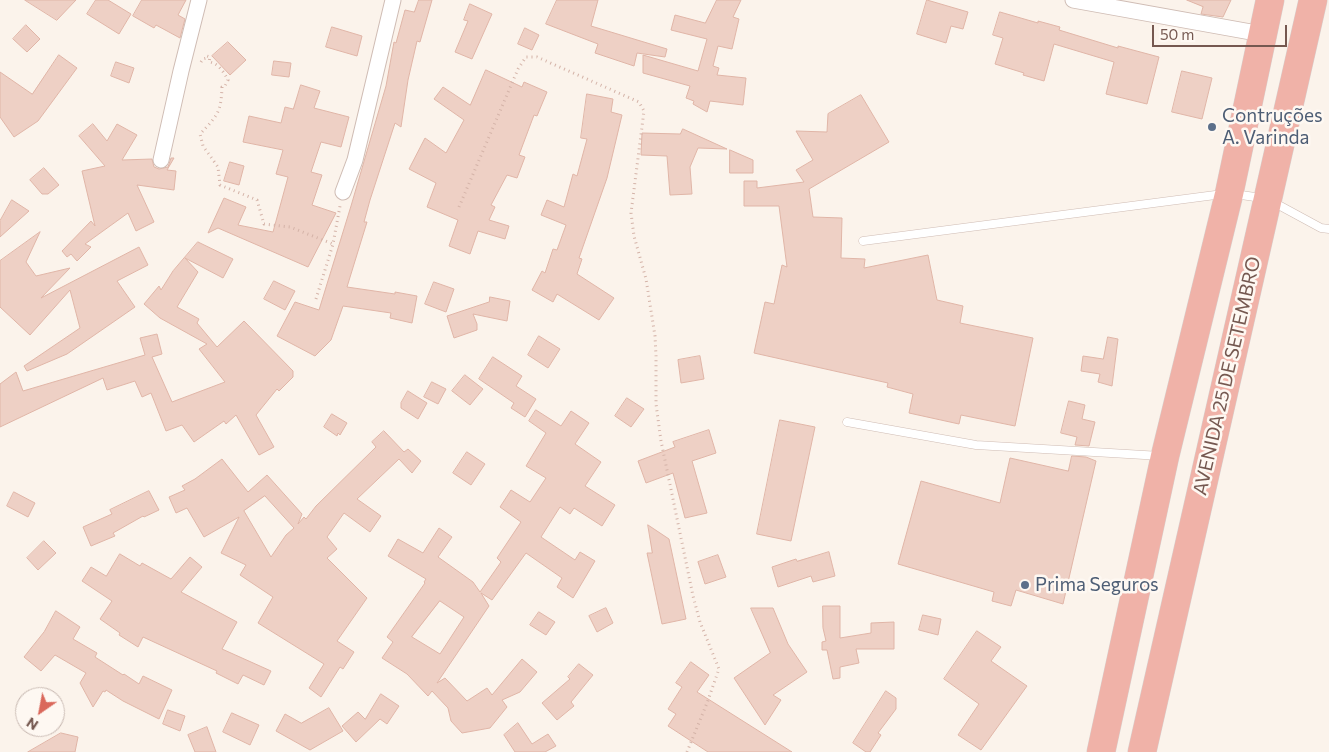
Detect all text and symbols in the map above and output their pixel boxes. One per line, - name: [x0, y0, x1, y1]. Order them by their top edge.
- scale bar: [1154, 15, 1289, 47]
- text: 50 m: [1160, 25, 1194, 43]
- place label: Contruções A. Varinda: [1222, 105, 1323, 149]
- marker: Contruções A. Varinda: [1206, 121, 1218, 133]
- street label: AVENIDA 25 DE SETEMBRO: [1188, 254, 1266, 498]
- place label: Prima Seguros: [1035, 574, 1159, 596]
- marker: Prima Seguros: [1019, 579, 1031, 591]
- north arrow: [15, 687, 65, 737]
- text: N: [23, 714, 41, 734]

